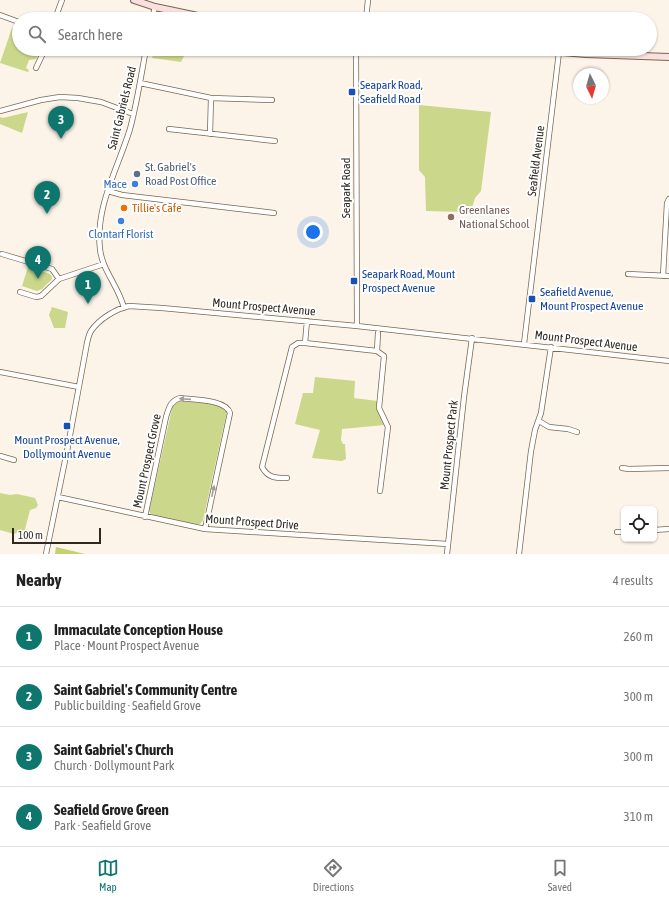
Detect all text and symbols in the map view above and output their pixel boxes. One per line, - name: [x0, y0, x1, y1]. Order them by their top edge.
- search box: [12, 12, 657, 56]
- icon: search: [26, 23, 48, 45]
- text: Search here: [58, 26, 123, 43]
- street label: Saint Gabriels Road: [105, 65, 139, 151]
- north arrow: [573, 68, 609, 104]
- place label: Seapark Road, Seafield Road: [360, 78, 423, 106]
- marker: Seapark Road, Seafield Road: [347, 87, 357, 97]
- pin: 3: [48, 106, 74, 139]
- street label: Seafield Avenue: [525, 125, 547, 197]
- street label: Seapark Road: [339, 158, 353, 218]
- place label: St. Gabriel's Road Post Office: [145, 160, 216, 188]
- marker: St. Gabriel's Road Post Office: [132, 169, 142, 179]
- place label: Mace: [103, 177, 127, 191]
- marker: Mace: [130, 179, 140, 189]
- pin: 2: [34, 181, 60, 214]
- place label: Tillie's Cafe: [132, 201, 182, 215]
- marker: Tillie's Cafe: [119, 203, 129, 213]
- place label: Greenlanes National School: [459, 203, 530, 231]
- marker: Greenlanes National School: [446, 212, 456, 222]
- marker: Clontarf Florist: [116, 216, 126, 226]
- your location: [303, 222, 323, 242]
- place label: Clontarf Florist: [89, 227, 154, 241]
- pin: 4: [25, 246, 51, 279]
- place label: Seapark Road, Mount Prospect Avenue: [362, 267, 456, 295]
- pin: 1: [75, 271, 101, 304]
- marker: Seapark Road, Mount Prospect Avenue: [349, 276, 359, 286]
- place label: Seafield Avenue, Mount Prospect Avenue: [540, 285, 644, 313]
- marker: Seafield Avenue, Mount Prospect Avenue: [527, 294, 537, 304]
- street label: Mount Prospect Avenue: [212, 296, 316, 318]
- street label: Mount Prospect Avenue: [534, 328, 638, 354]
- one-way arrow: [178, 396, 191, 402]
- street label: Mount Prospect Park: [437, 399, 461, 491]
- street label: Mount Prospect Grove: [130, 413, 164, 509]
- marker: Mount Prospect Avenue, Dollymount Avenue: [62, 421, 72, 431]
- place label: Mount Prospect Avenue, Dollymount Avenue: [14, 433, 120, 461]
- one-way arrow: [211, 485, 217, 497]
- map controls: [621, 506, 657, 542]
- button: locate: [621, 506, 657, 542]
- street label: Mount Prospect Drive: [205, 512, 299, 532]
- scale bar: [12, 526, 101, 545]
- text: 100 m: [18, 529, 43, 541]
- text: Nearby: [16, 570, 62, 590]
- text: 4 results: [613, 573, 653, 588]
- text: Immaculate Conception House: [54, 621, 223, 638]
- text: 1: [26, 629, 32, 644]
- text: 260 m: [624, 629, 653, 644]
- text: Place · Mount Prospect Avenue: [54, 638, 199, 653]
- text: Saint Gabriel's Community Centre: [54, 681, 237, 698]
- text: 2: [26, 689, 32, 704]
- text: 300 m: [624, 689, 653, 704]
- text: Public building · Seafield Grove: [54, 698, 201, 713]
- text: Saint Gabriel's Church: [54, 741, 173, 758]
- text: 3: [26, 749, 32, 764]
- text: 300 m: [624, 749, 653, 764]
- text: Church · Dollymount Park: [54, 758, 175, 773]
- text: Seafield Grove Green: [54, 801, 169, 818]
- text: 4: [26, 809, 32, 824]
- text: 310 m: [624, 809, 653, 824]
- text: Park · Seafield Grove: [54, 818, 151, 833]
- tab: Map: [97, 857, 119, 893]
- tab: Directions: [313, 857, 354, 893]
- tab: Saved: [548, 857, 572, 893]

